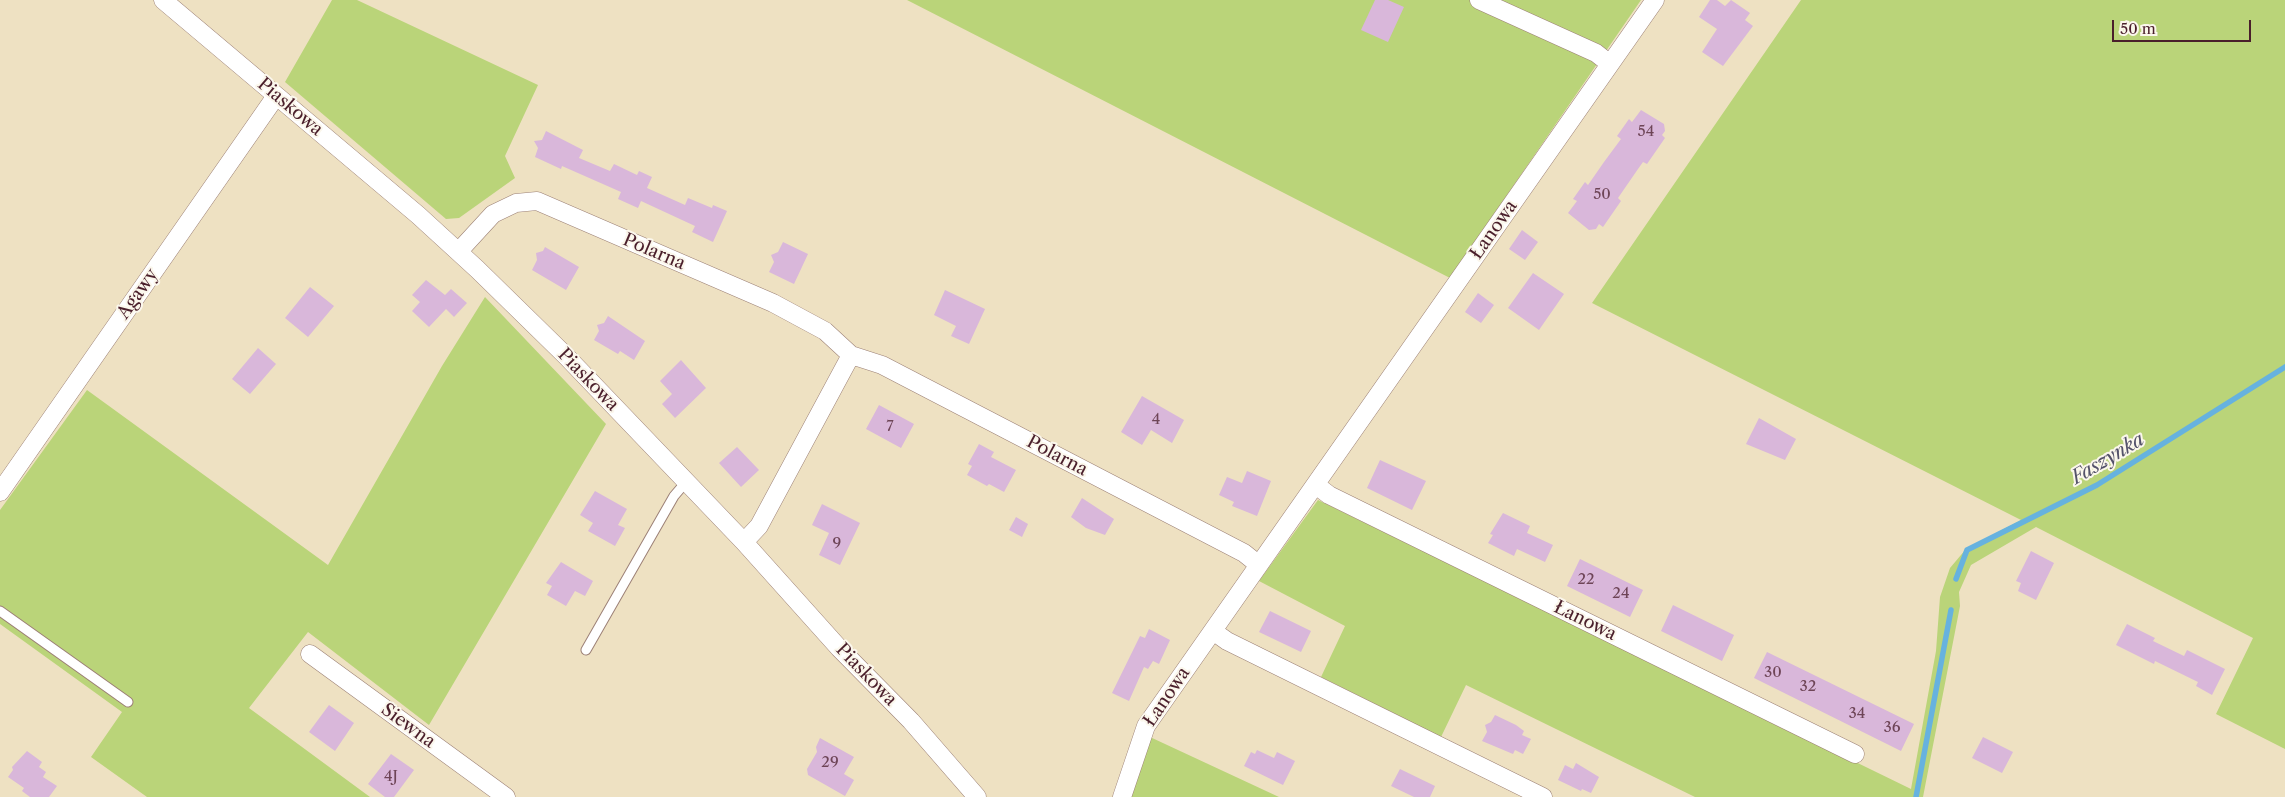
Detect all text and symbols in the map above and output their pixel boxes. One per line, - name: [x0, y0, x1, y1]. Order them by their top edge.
- scale bar: [2115, 10, 2254, 42]
- text: 50 m: [2120, 19, 2156, 38]
- street label: Piaskowa: [253, 73, 327, 141]
- house number: 54: [1638, 123, 1654, 141]
- house number: 50: [1593, 186, 1611, 204]
- street label: Łanowa: [1466, 196, 1522, 264]
- street label: Polarna: [620, 229, 688, 275]
- street label: Agawy: [113, 265, 163, 323]
- street label: Piaskowa: [553, 344, 623, 416]
- house number: 4: [1152, 411, 1160, 429]
- house number: 7: [886, 418, 894, 436]
- water label: Faszynka: [2067, 428, 2149, 490]
- street label: Polarna: [1023, 431, 1091, 481]
- house number: 9: [833, 535, 841, 553]
- house number: 22: [1577, 571, 1595, 589]
- house number: 24: [1612, 585, 1630, 603]
- street label: Łanowa: [1550, 597, 1620, 645]
- street label: Piaskowa: [831, 639, 901, 711]
- street label: Łanowa: [1139, 663, 1195, 731]
- house number: 30: [1764, 664, 1782, 682]
- house number: 32: [1800, 678, 1816, 696]
- street label: Siewna: [377, 699, 439, 753]
- house number: 34: [1849, 705, 1865, 723]
- house number: 36: [1883, 719, 1901, 737]
- house number: 29: [821, 754, 839, 772]
- house number: 4J: [384, 768, 398, 786]

